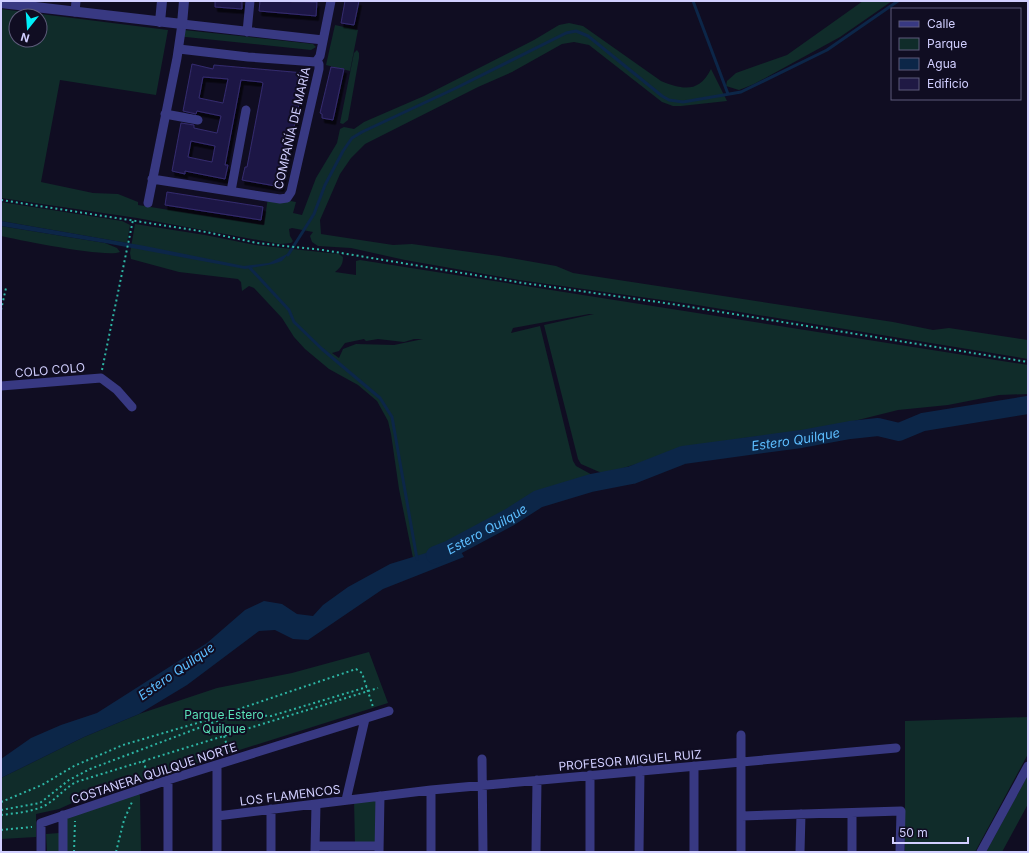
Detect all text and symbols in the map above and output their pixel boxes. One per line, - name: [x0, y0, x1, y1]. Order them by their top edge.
- north arrow: [8, 8, 48, 48]
- legend: [891, 8, 1021, 100]
- text: Calle: [927, 16, 955, 31]
- text: N: [19, 30, 31, 45]
- text: Parque: [927, 36, 967, 51]
- text: Agua: [927, 56, 956, 71]
- street label: COMPAÑÍA DE MARÍA: [271, 65, 313, 191]
- text: Edificio: [927, 76, 969, 91]
- street label: COLO COLO: [14, 359, 86, 381]
- water label: Estero Quilque: [750, 424, 841, 454]
- water label: Estero Quilque: [444, 500, 530, 557]
- water label: Estero Quilque: [135, 639, 217, 703]
- park label: Parque Estero Quilque: [184, 707, 264, 736]
- street label: COSTANERA QUILQUE NORTE: [69, 739, 239, 807]
- street label: PROFESOR MIGUEL RUIZ: [558, 746, 702, 774]
- street label: LOS FLAMENCOS: [239, 781, 342, 809]
- scale bar: [893, 819, 968, 845]
- text: 50 m: [899, 825, 928, 840]

